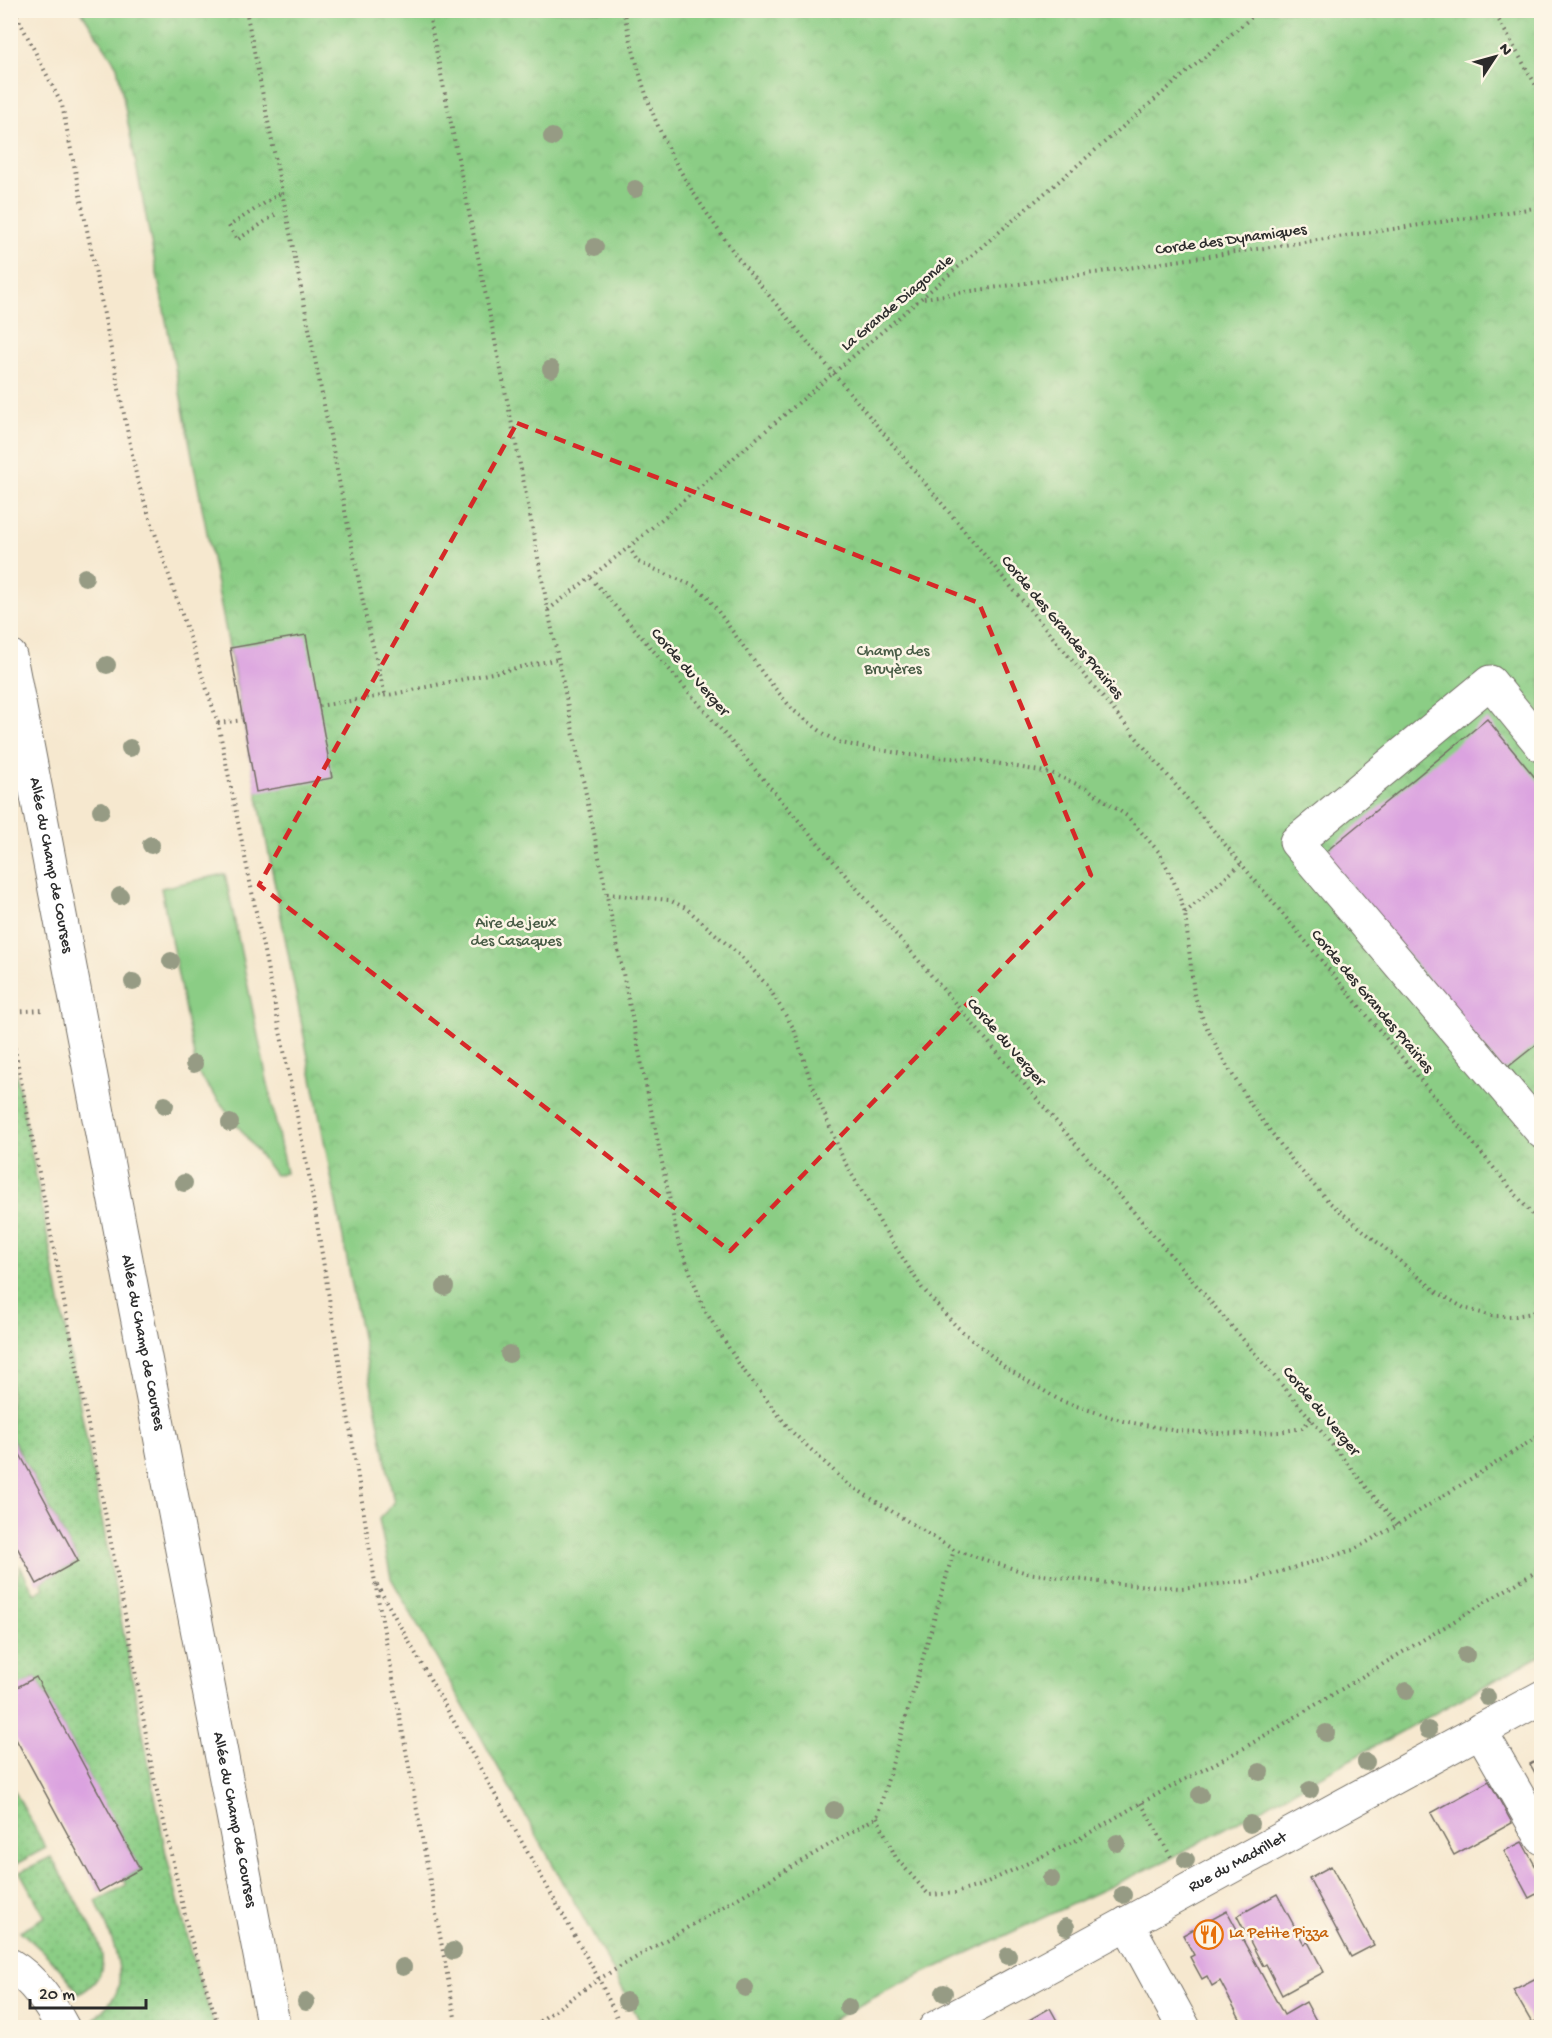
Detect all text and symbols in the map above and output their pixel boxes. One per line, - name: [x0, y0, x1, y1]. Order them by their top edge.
- north arrow: [1465, 27, 1525, 87]
- text: N: [1494, 40, 1515, 60]
- street label: Corde des Dynamiques: [1154, 221, 1309, 261]
- street label: La Grande Diagonale: [838, 251, 959, 356]
- street label: Corde des Grandes Prairies: [996, 553, 1127, 704]
- street label: Corde du Verger: [646, 625, 733, 722]
- park label: Champ des Bruyères: [857, 643, 930, 680]
- street label: Allée du Champ de Courses: [24, 776, 77, 956]
- park label: Aire de jeux des Casaques: [471, 915, 563, 952]
- street label: Corde des Grandes Prairies: [1306, 927, 1437, 1078]
- street label: Corde du Verger: [962, 995, 1049, 1092]
- street label: Allée du Champ de Courses: [116, 1253, 168, 1433]
- street label: Corde du Verger: [1277, 1364, 1364, 1461]
- street label: Allée du Champ de Courses: [208, 1730, 260, 1910]
- street label: Rue du Madrillet: [1185, 1828, 1292, 1897]
- restaurant icon: La Petite Pizza: [1192, 1918, 1224, 1950]
- place label: La Petite Pizza: [1229, 1925, 1330, 1944]
- scale bar: [30, 1972, 146, 2010]
- text: 20 m: [39, 1985, 75, 2006]

